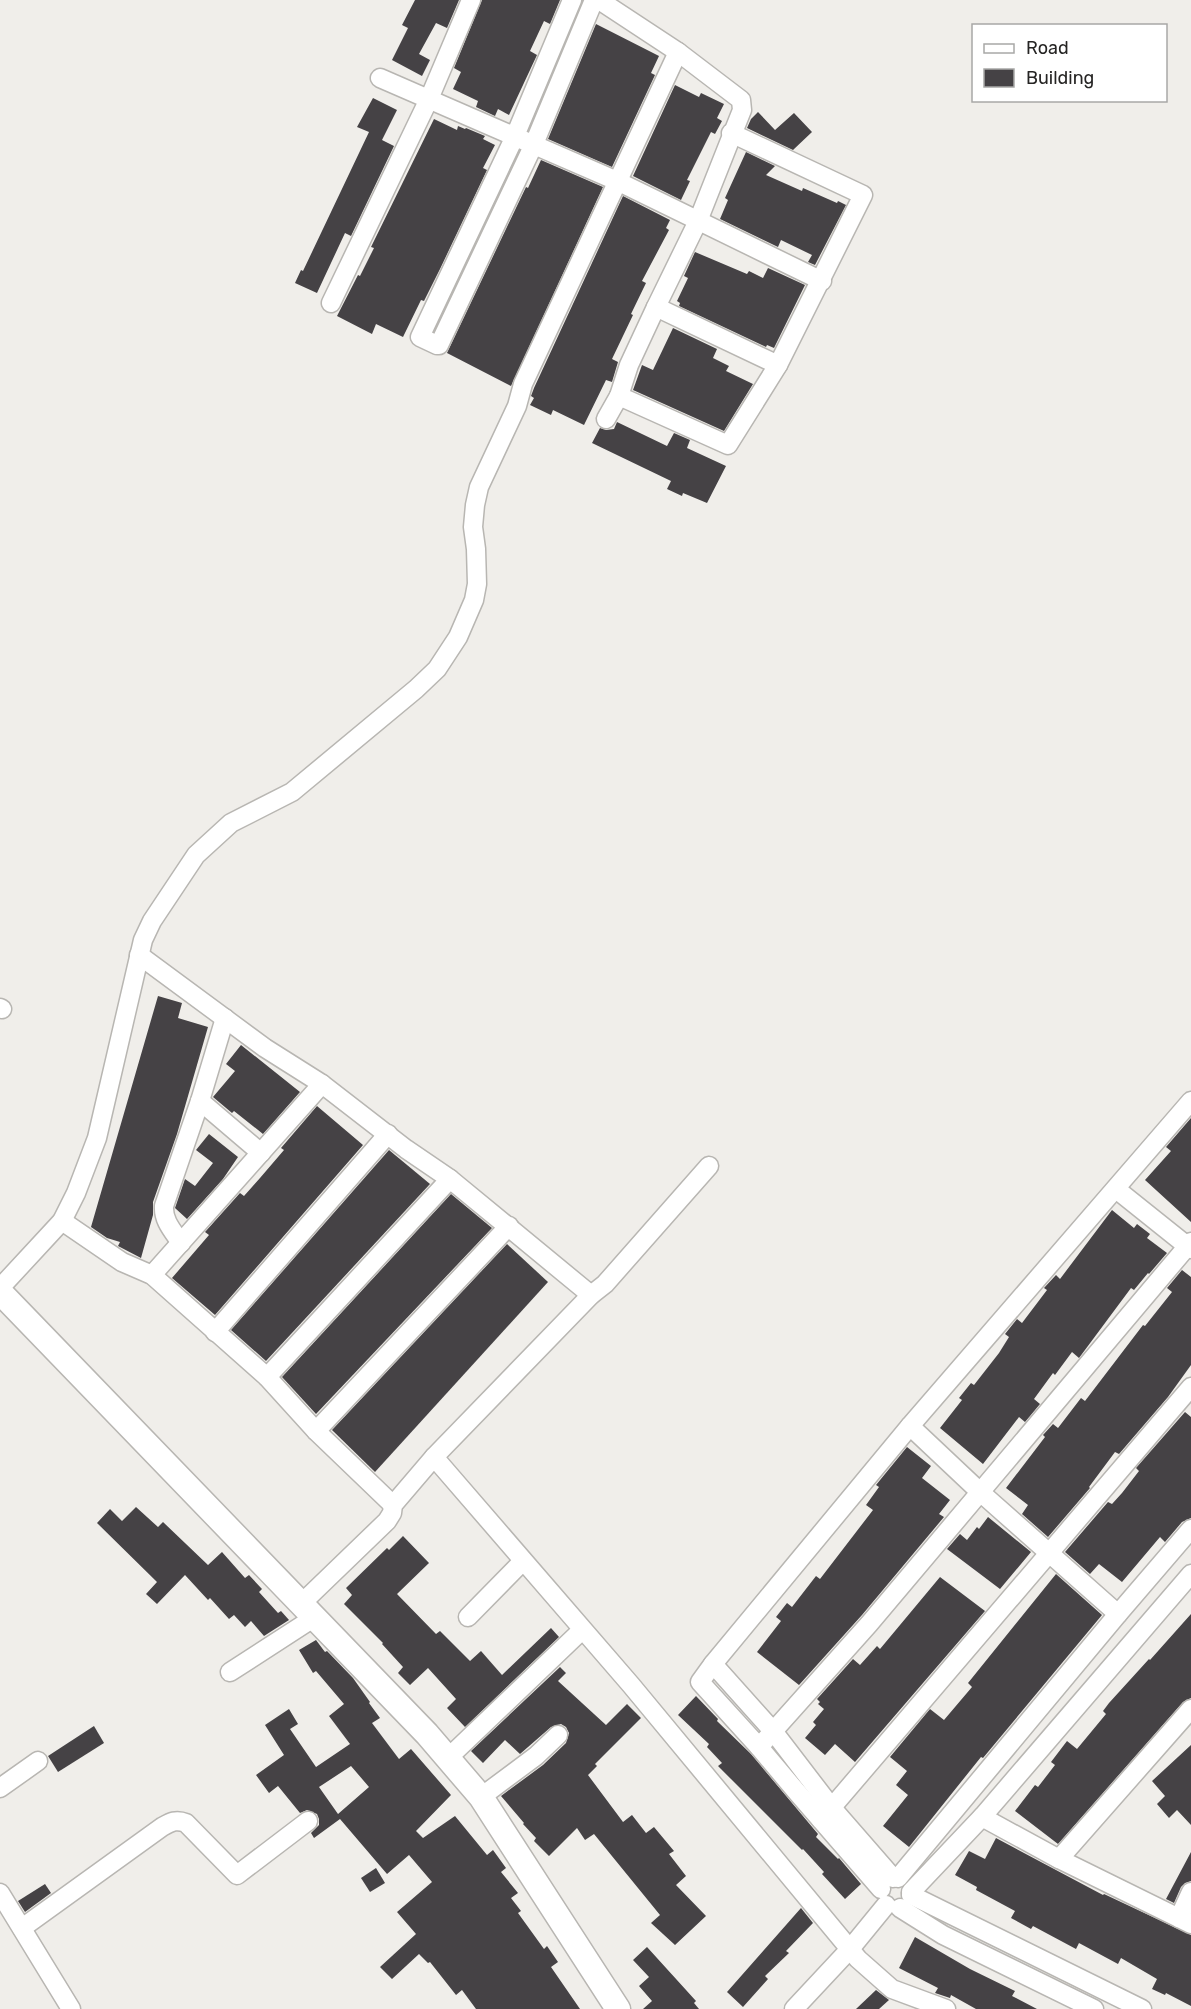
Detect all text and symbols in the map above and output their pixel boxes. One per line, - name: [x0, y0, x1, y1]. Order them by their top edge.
- legend: [972, 24, 1167, 102]
- text: Road: [1026, 37, 1069, 59]
- text: Building: [1026, 67, 1094, 89]

